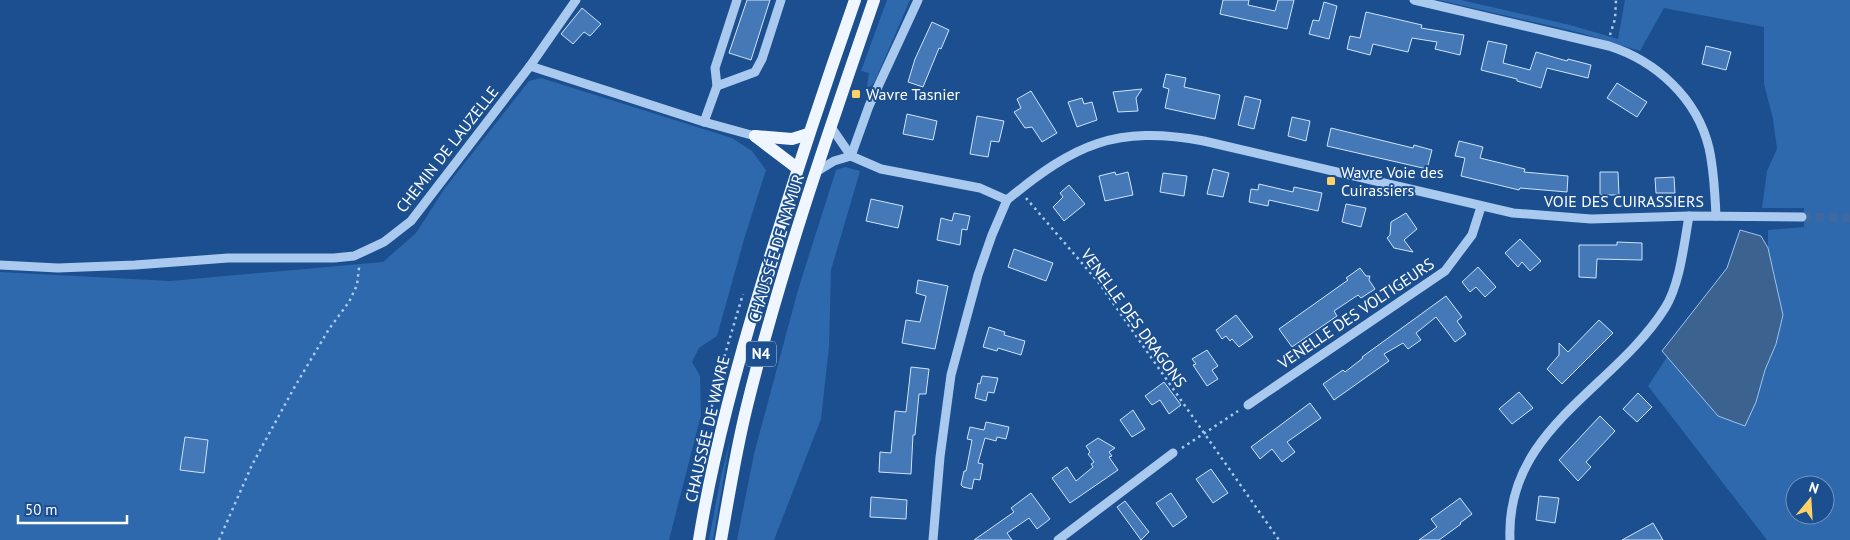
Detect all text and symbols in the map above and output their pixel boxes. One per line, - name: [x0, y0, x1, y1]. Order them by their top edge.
- street label: CHEMIN DE LAUZELLE: [391, 82, 503, 216]
- place label: Wavre Tasnier: [866, 84, 961, 104]
- marker: Wavre Tasnier: [850, 88, 862, 100]
- place label: Wavre Voie des Cuirassiers: [1341, 162, 1444, 200]
- street label: CHAUSSÉE DE NAMUR: [744, 171, 808, 325]
- marker: Wavre Voie des Cuirassiers: [1325, 175, 1337, 187]
- street label: VOIE DES CUIRASSIERS: [1543, 191, 1704, 211]
- street label: VENELLE DES DRAGONS: [1076, 244, 1191, 391]
- street label: VENELLE DES VOLTIGEURS: [1273, 253, 1438, 373]
- road number: N4: [746, 342, 776, 366]
- street label: CHAUSSÉE DE WAVRE: [680, 354, 734, 504]
- north arrow: [1785, 475, 1835, 525]
- text: N: [1807, 478, 1821, 498]
- scale bar: [18, 492, 126, 524]
- text: 50 m: [25, 500, 58, 519]

